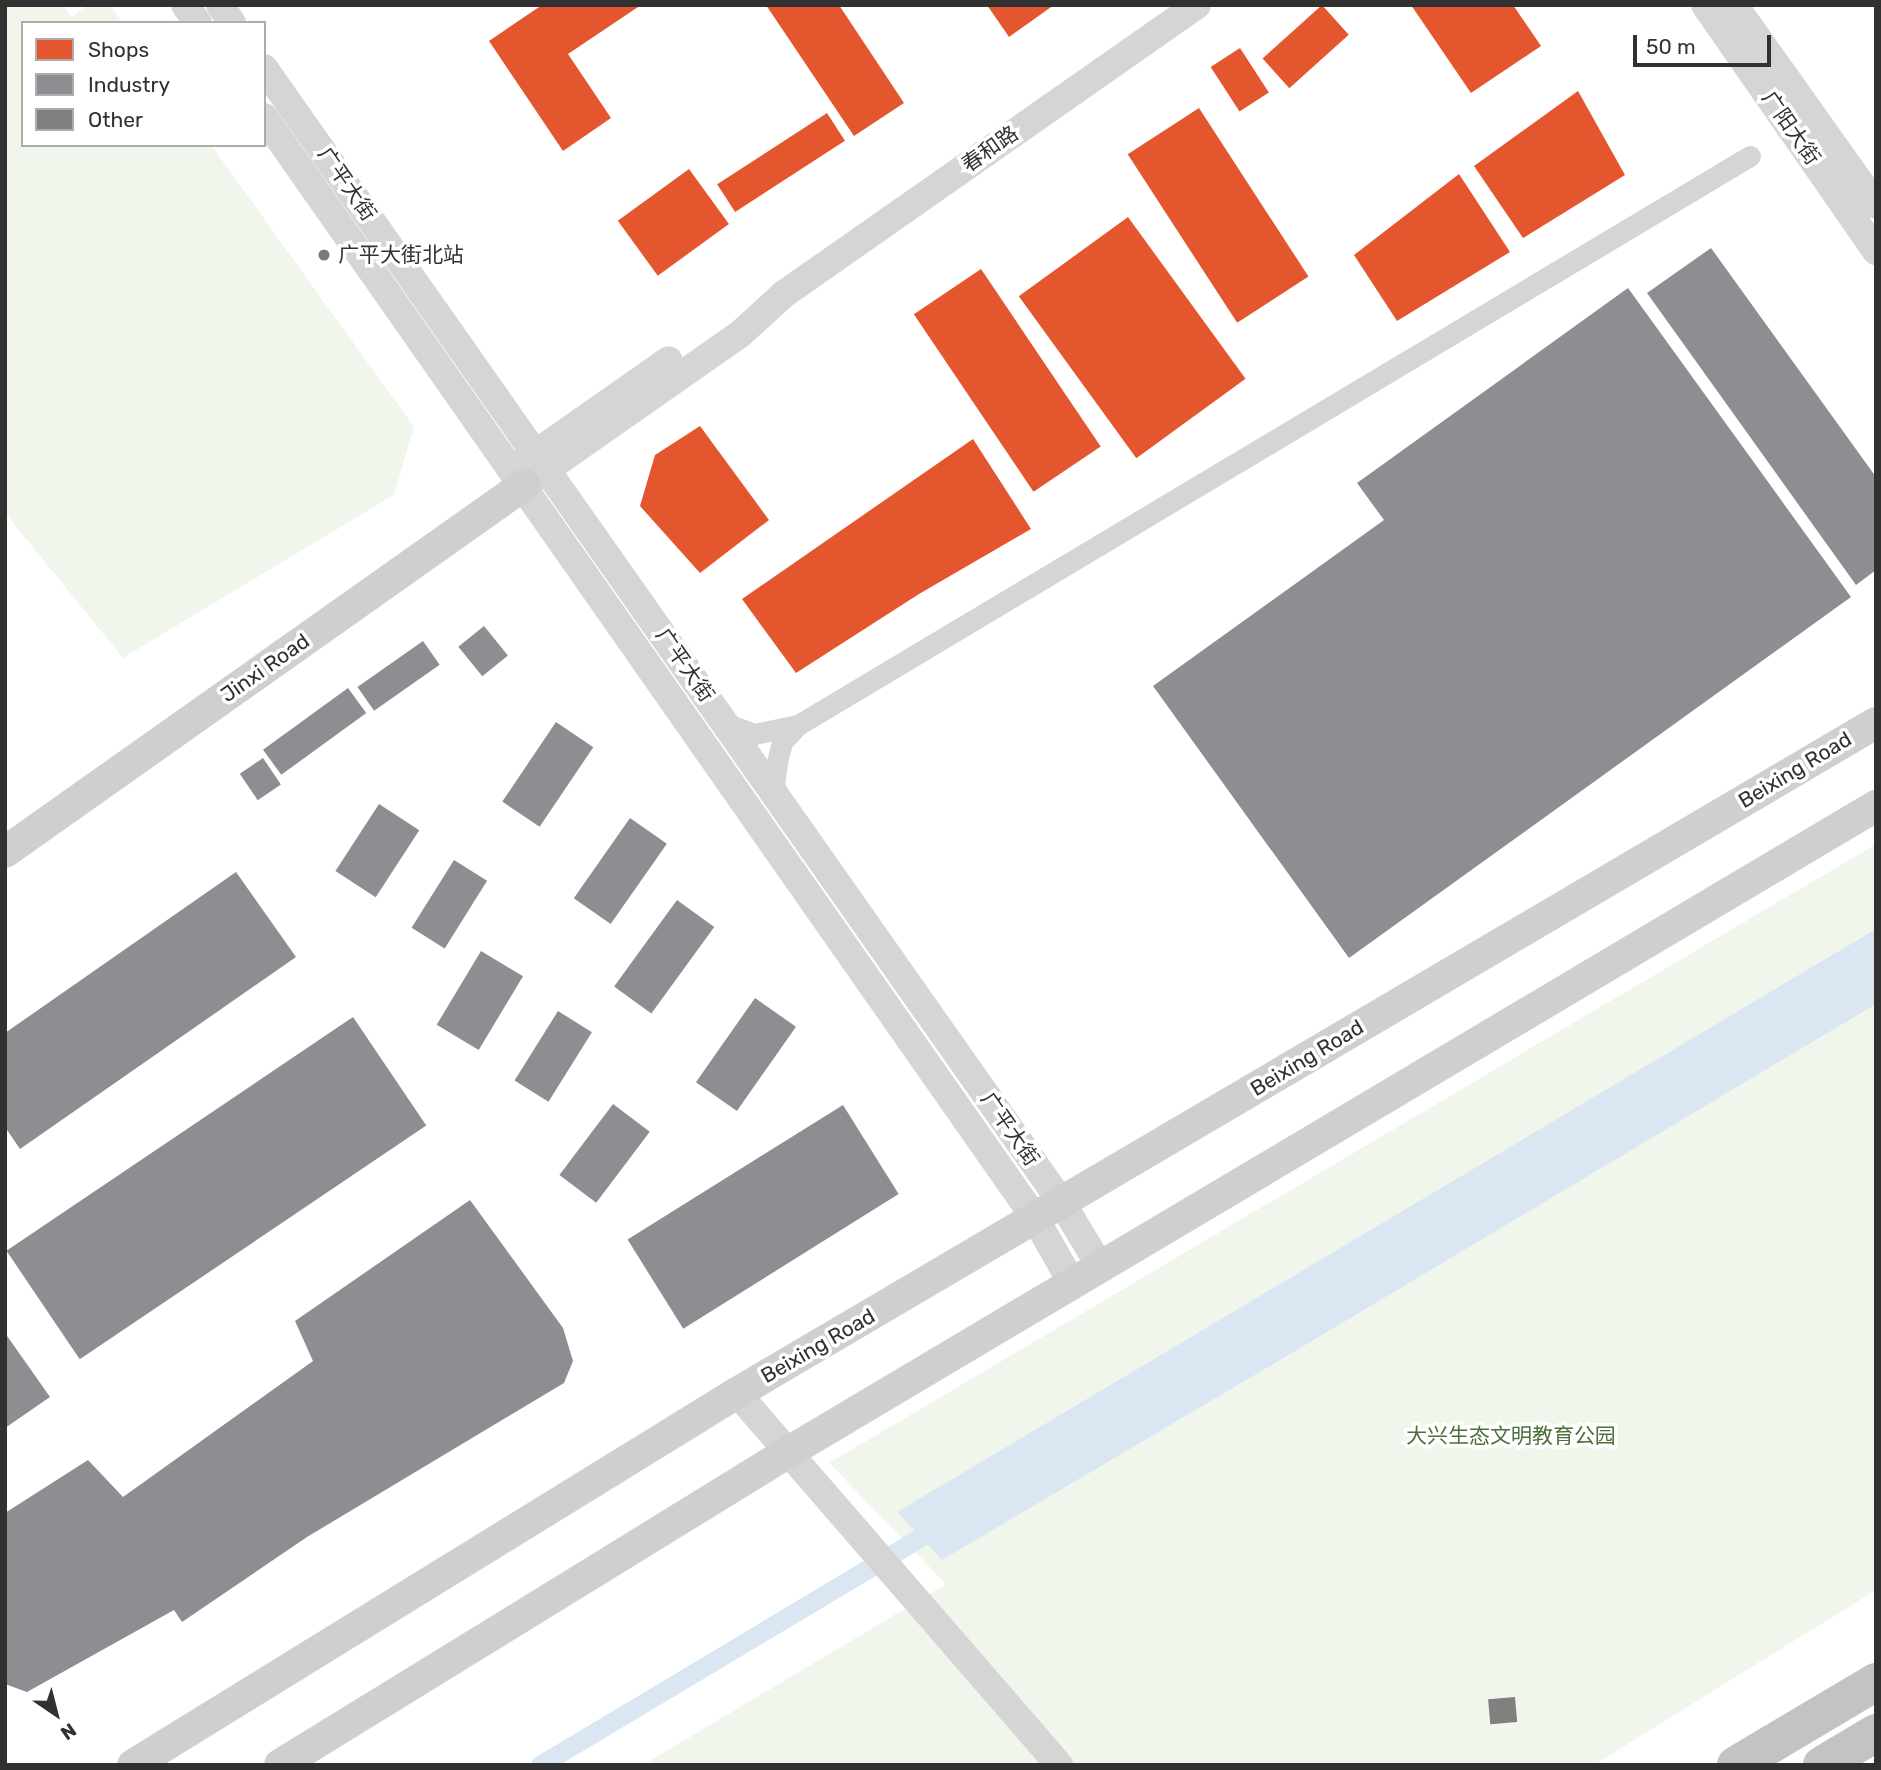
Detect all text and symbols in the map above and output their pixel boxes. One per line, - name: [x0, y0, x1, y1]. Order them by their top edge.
- legend: [21, 21, 266, 147]
- scale bar: [1636, 21, 1774, 65]
- text: 50 m: [1646, 34, 1696, 59]
- text: Shops: [88, 37, 149, 62]
- text: Industry: [88, 72, 170, 97]
- street label: 广阳大街: [1757, 86, 1825, 170]
- text: Other: [88, 107, 143, 132]
- street label: 春和路: [957, 121, 1023, 177]
- street label: 广平大街: [313, 142, 381, 226]
- place label: 广平大街北站: [338, 242, 464, 268]
- marker: 广平大街北站: [316, 247, 332, 263]
- street label: 广平大街: [651, 623, 719, 707]
- street label: Jinxi Road: [216, 628, 314, 708]
- street label: Beixing Road: [1734, 726, 1856, 814]
- street label: Beixing Road: [1246, 1014, 1368, 1102]
- street label: 广平大街: [976, 1087, 1044, 1171]
- street label: Beixing Road: [757, 1303, 879, 1389]
- park label: 大兴生态文明教育公园: [1406, 1423, 1616, 1449]
- north arrow: [21, 1679, 91, 1749]
- text: N: [56, 1718, 81, 1745]

